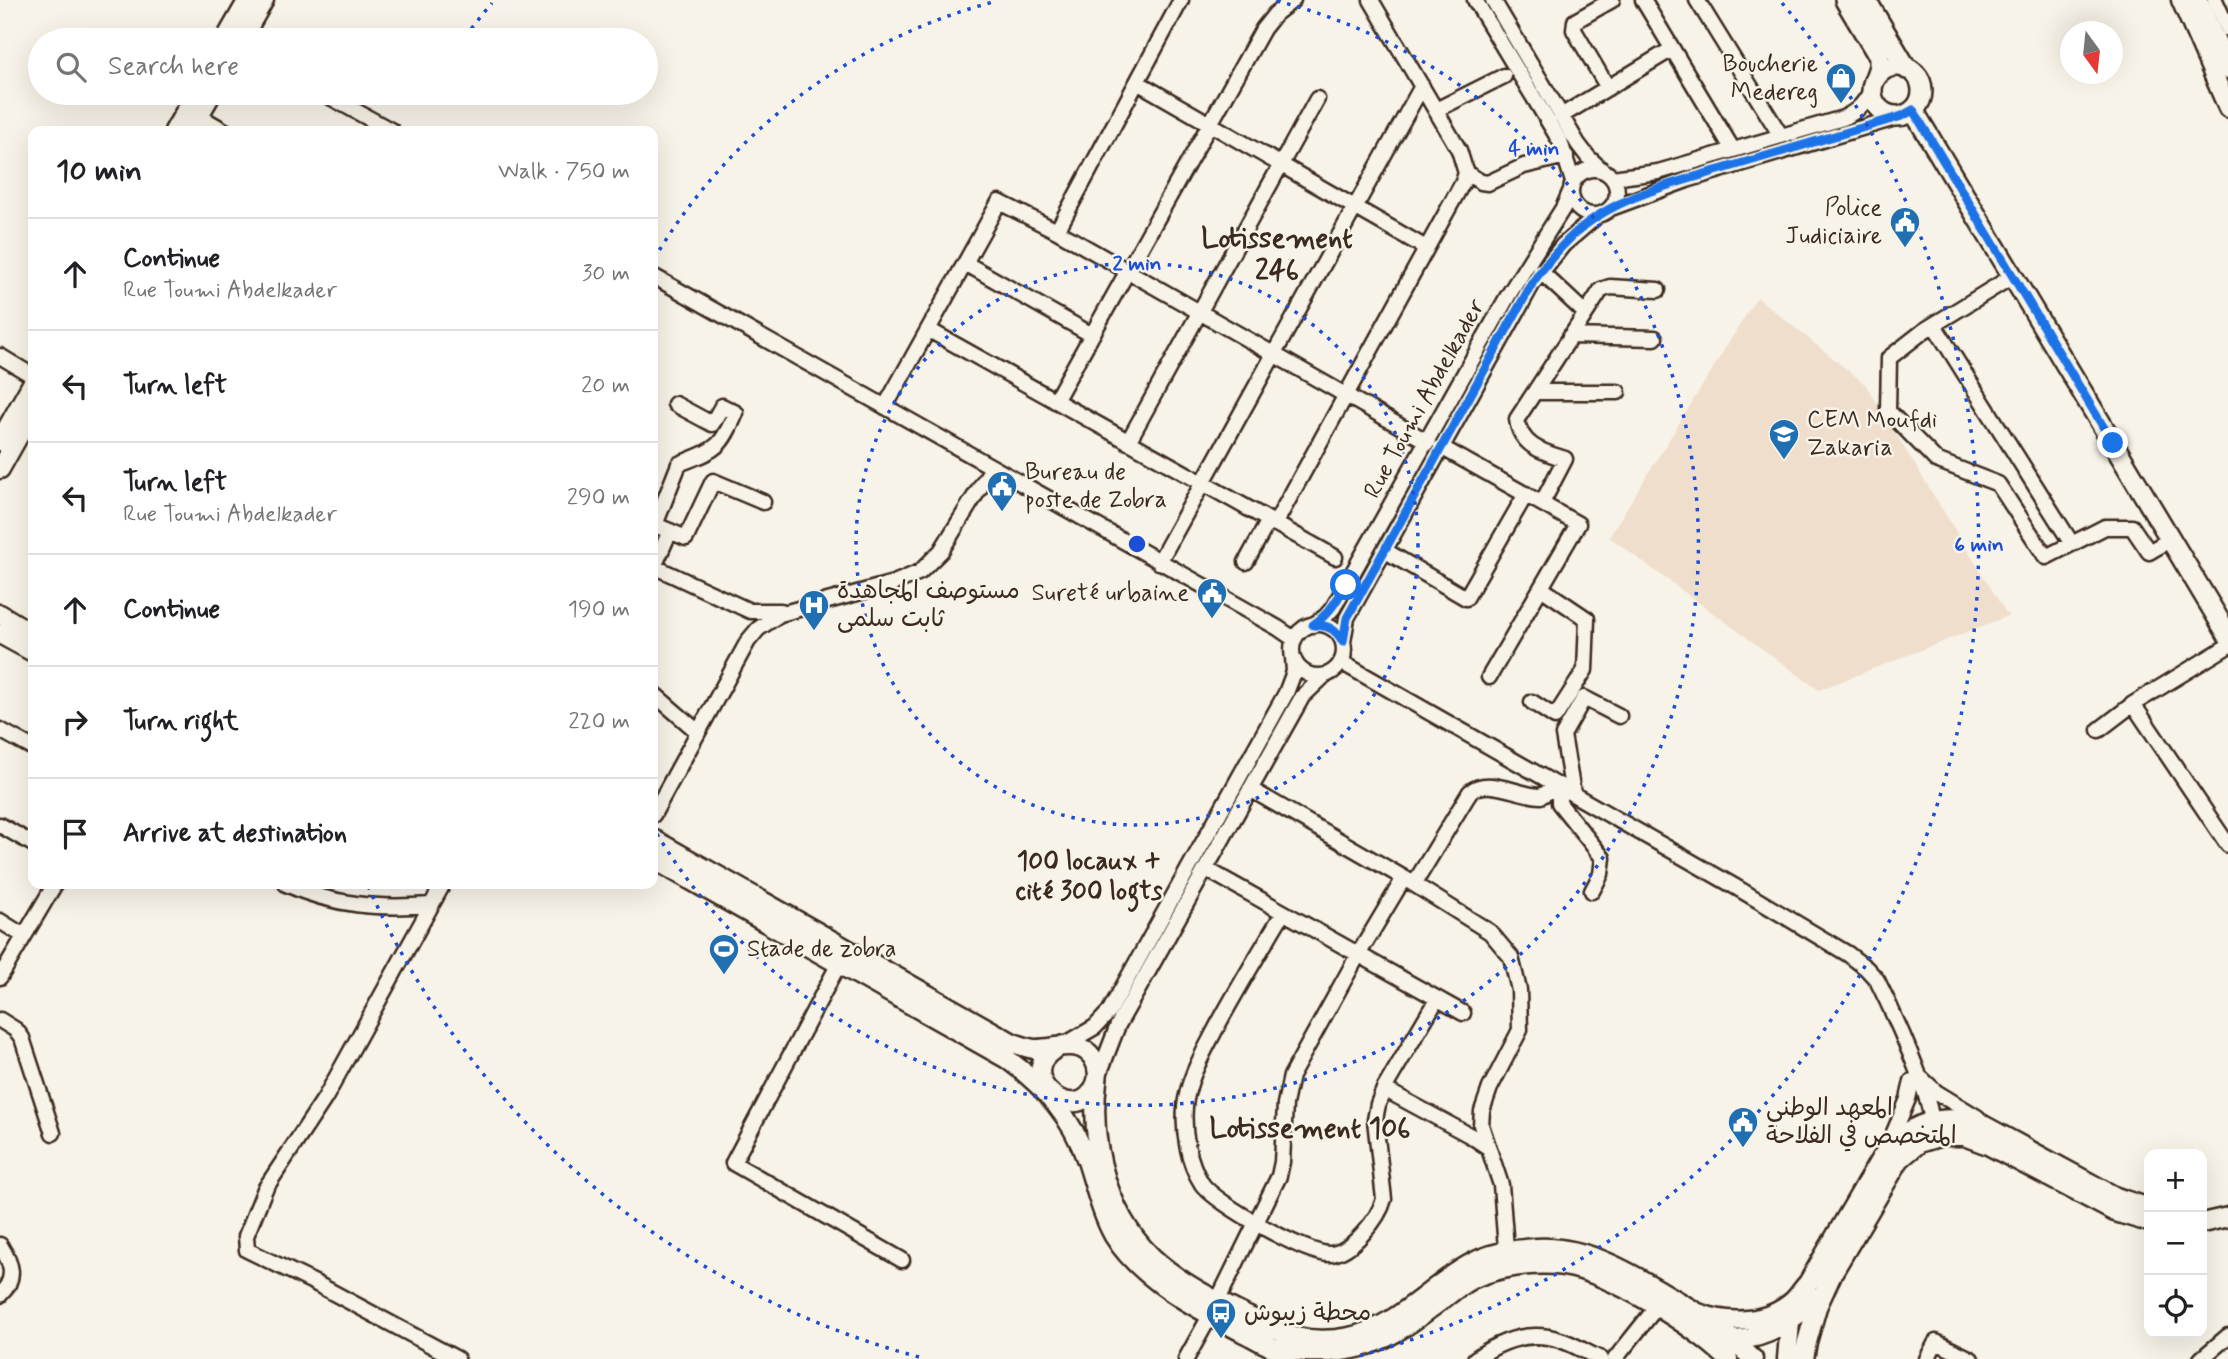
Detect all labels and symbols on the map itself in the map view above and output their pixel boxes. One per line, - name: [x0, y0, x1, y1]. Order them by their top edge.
- north arrow: [2060, 21, 2123, 84]
- place label: Boucherie Medereg: [1723, 49, 1818, 108]
- shop icon: Boucherie Medereg: [1824, 61, 1858, 105]
- text: 4 min: [1508, 135, 1560, 163]
- place label: Police Judiciaire: [1785, 193, 1882, 252]
- public building icon: Police Judiciaire: [1888, 205, 1922, 249]
- district label: Lotissement 246: [1201, 221, 1353, 290]
- text: 2 min: [1112, 250, 1162, 278]
- street label: Rue Toumi Abdelkader: [1357, 293, 1493, 504]
- place label: CEM Moufdi Zakaria: [1807, 405, 1937, 464]
- school or university icon: CEM Moufdi Zakaria: [1767, 417, 1801, 461]
- route end: [2097, 427, 2128, 458]
- place label: Bureau de poste de Zobra: [1025, 457, 1167, 516]
- public building icon: Bureau de poste de Zobra: [985, 469, 1019, 513]
- text: 6 min: [1954, 531, 2004, 559]
- centre of rings: [1125, 532, 1149, 556]
- route start: [1330, 569, 1361, 600]
- place label: مستوصف المجاهدة ثابت سلمى: [837, 576, 1020, 635]
- public building icon: Sureté urbaine: [1195, 576, 1229, 620]
- place label: Sureté urbaine: [1031, 578, 1189, 609]
- hospital icon: مستوصف المجاهدة ثابت سلمى: [797, 588, 831, 632]
- district label: 100 locaux + cité 300 logts: [1016, 845, 1163, 912]
- sports icon: Stade de zobra: [707, 932, 741, 976]
- place label: Stade de zobra: [747, 934, 896, 965]
- place label: المعهد الوطني المتخصص في الفلاحة: [1766, 1093, 1957, 1152]
- public building icon: المعهد الوطني المتخصص في الفلاحة: [1726, 1105, 1760, 1149]
- district label: Lotissement 106: [1210, 1111, 1410, 1148]
- bus stop icon: محطة زيبوش: [1204, 1296, 1238, 1340]
- place label: محطة زيبوش: [1244, 1298, 1371, 1329]

